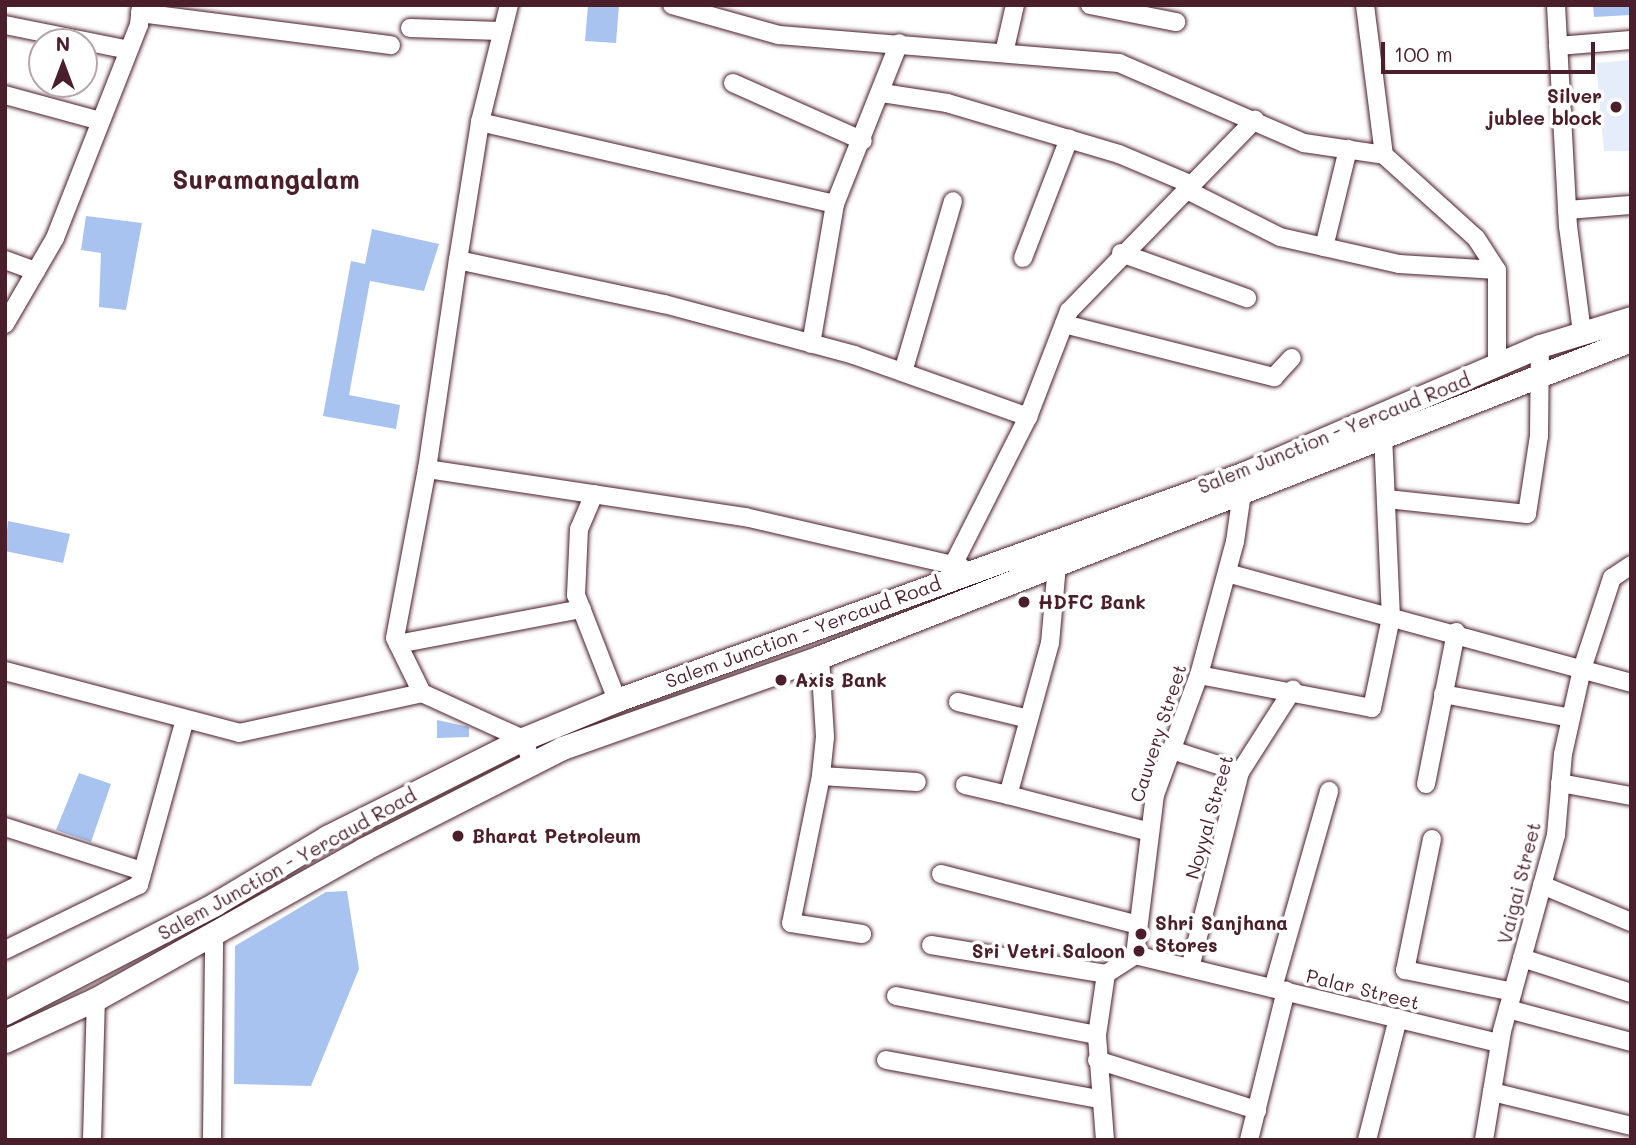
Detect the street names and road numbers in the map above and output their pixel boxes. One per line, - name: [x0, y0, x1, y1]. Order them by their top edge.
- street label: Salem Junction - Yercaud Road: [1195, 368, 1473, 498]
- street label: Salem Junction - Yercaud Road: [662, 571, 944, 693]
- street label: Cauvery Street: [1125, 661, 1191, 805]
- street label: Noyyal Street: [1180, 752, 1238, 882]
- street label: Salem Junction - Yercaud Road: [154, 783, 420, 945]
- street label: Vaigai Street: [1493, 820, 1545, 946]
- street label: Palar Street: [1304, 964, 1422, 1014]

